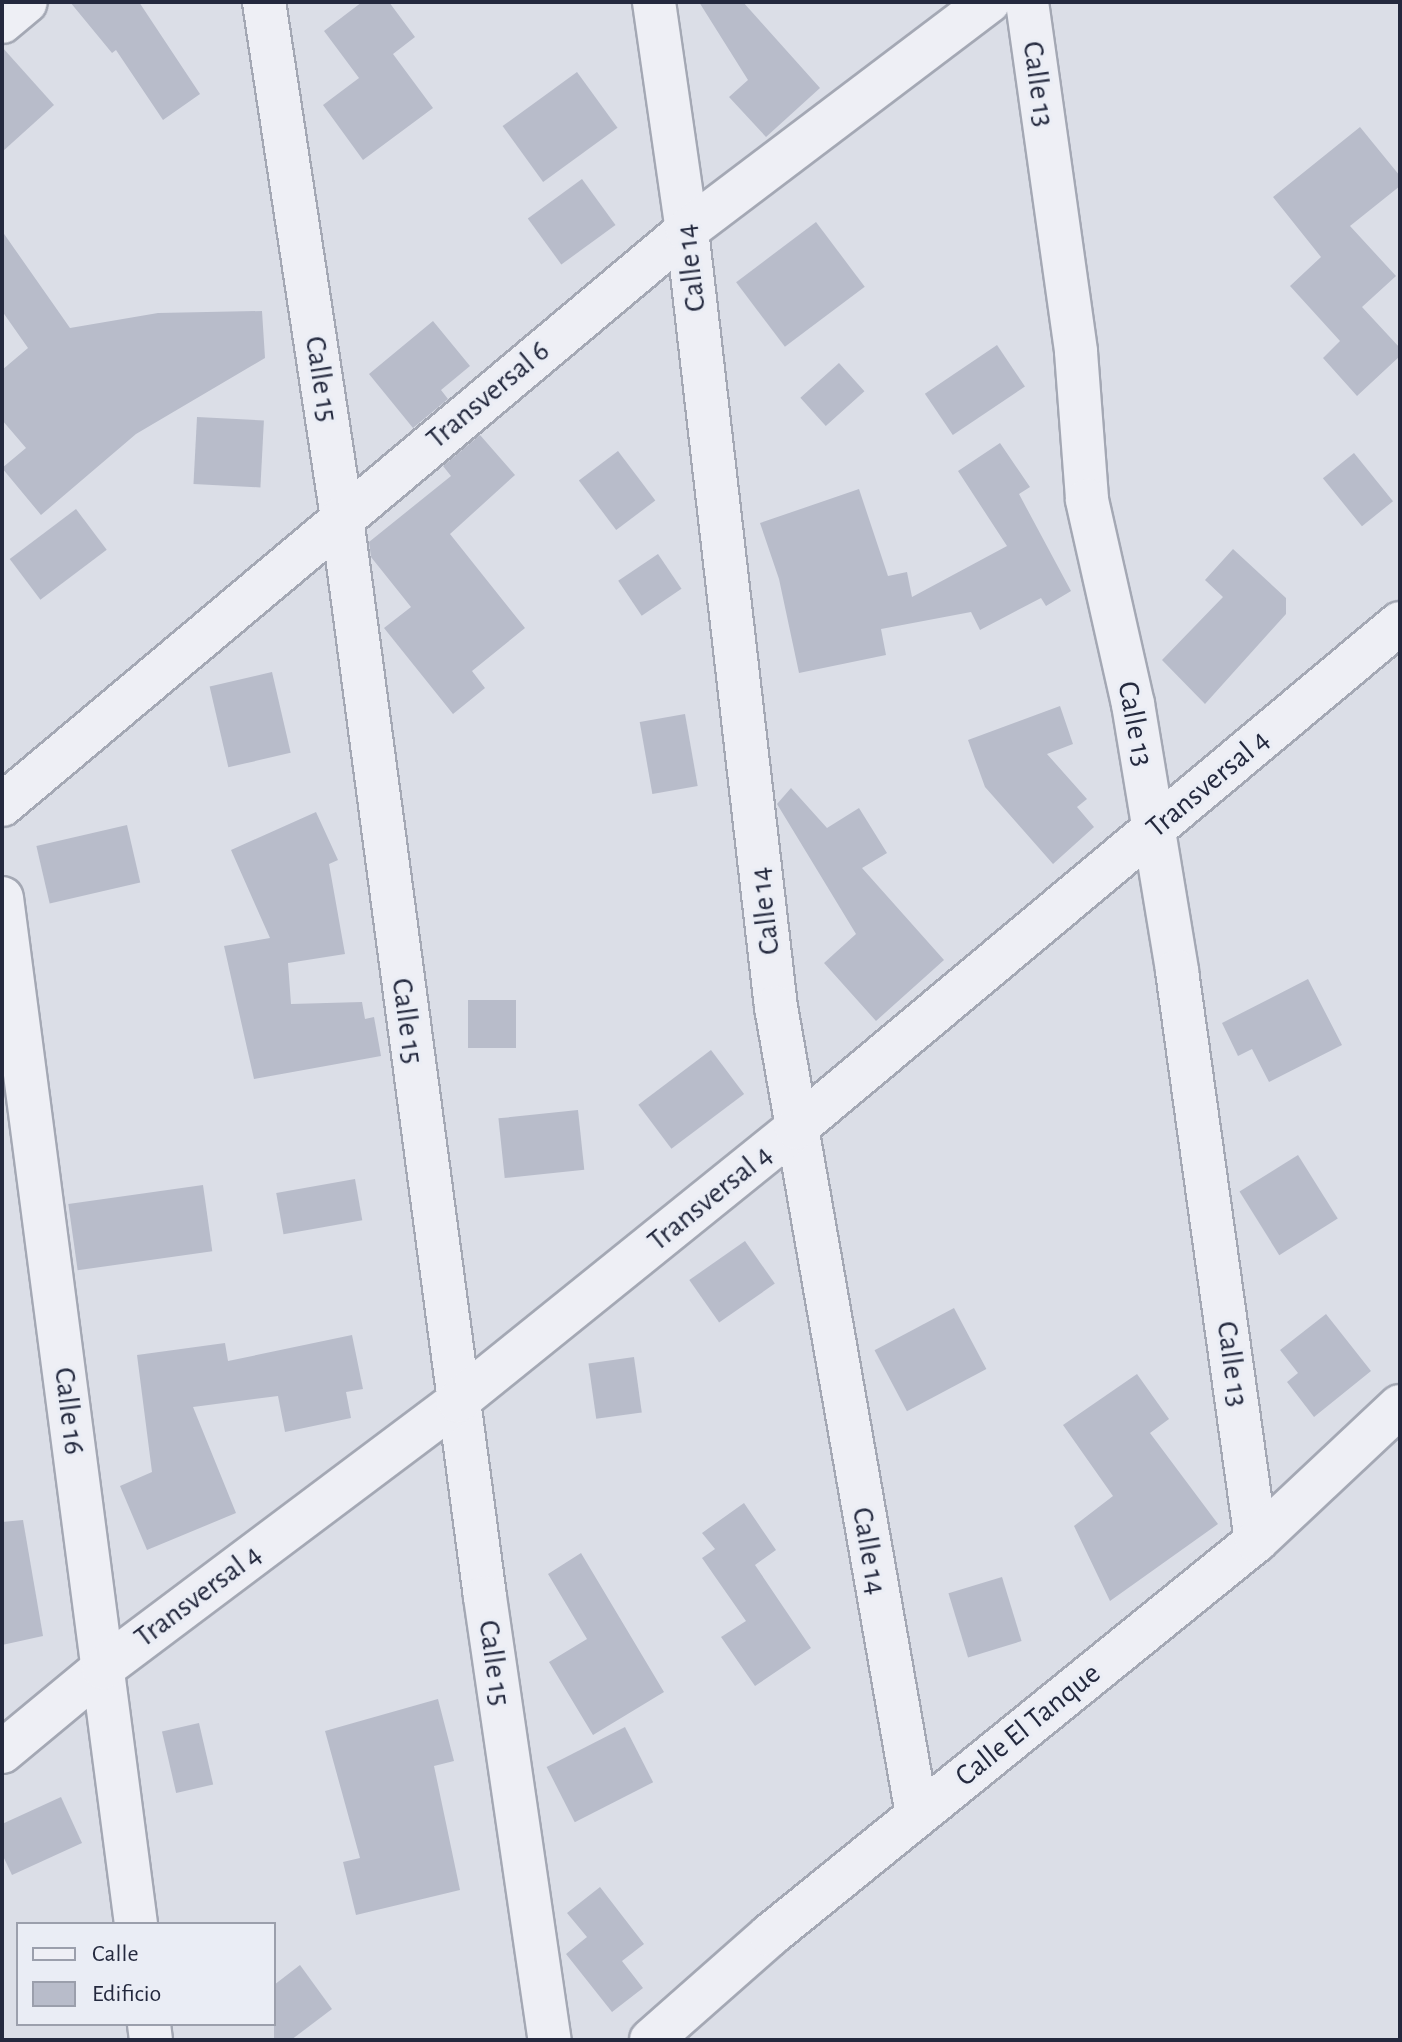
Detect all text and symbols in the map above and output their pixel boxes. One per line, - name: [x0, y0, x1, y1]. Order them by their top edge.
- street label: Calle 13: [1014, 39, 1062, 129]
- street label: Calle 14: [668, 222, 714, 314]
- street label: Transversal 6: [419, 333, 557, 457]
- street label: Calle 15: [297, 334, 345, 424]
- street label: Calle 13: [1109, 678, 1161, 770]
- street label: Transversal 4: [1139, 722, 1277, 846]
- street label: Calle 14: [742, 865, 788, 957]
- street label: Calle 15: [383, 976, 431, 1066]
- street label: Transversal 4: [640, 1137, 780, 1259]
- street label: Calle 13: [1208, 1319, 1256, 1409]
- street label: Calle 16: [46, 1365, 92, 1457]
- street label: Calle 14: [844, 1505, 894, 1597]
- street label: Transversal 4: [127, 1537, 269, 1655]
- street label: Calle 15: [470, 1618, 518, 1708]
- street label: Calle El Tanque: [948, 1656, 1108, 1794]
- legend: [16, 1922, 276, 2026]
- text: Calle: [92, 1942, 139, 1966]
- text: Edificio: [92, 1982, 161, 2006]

